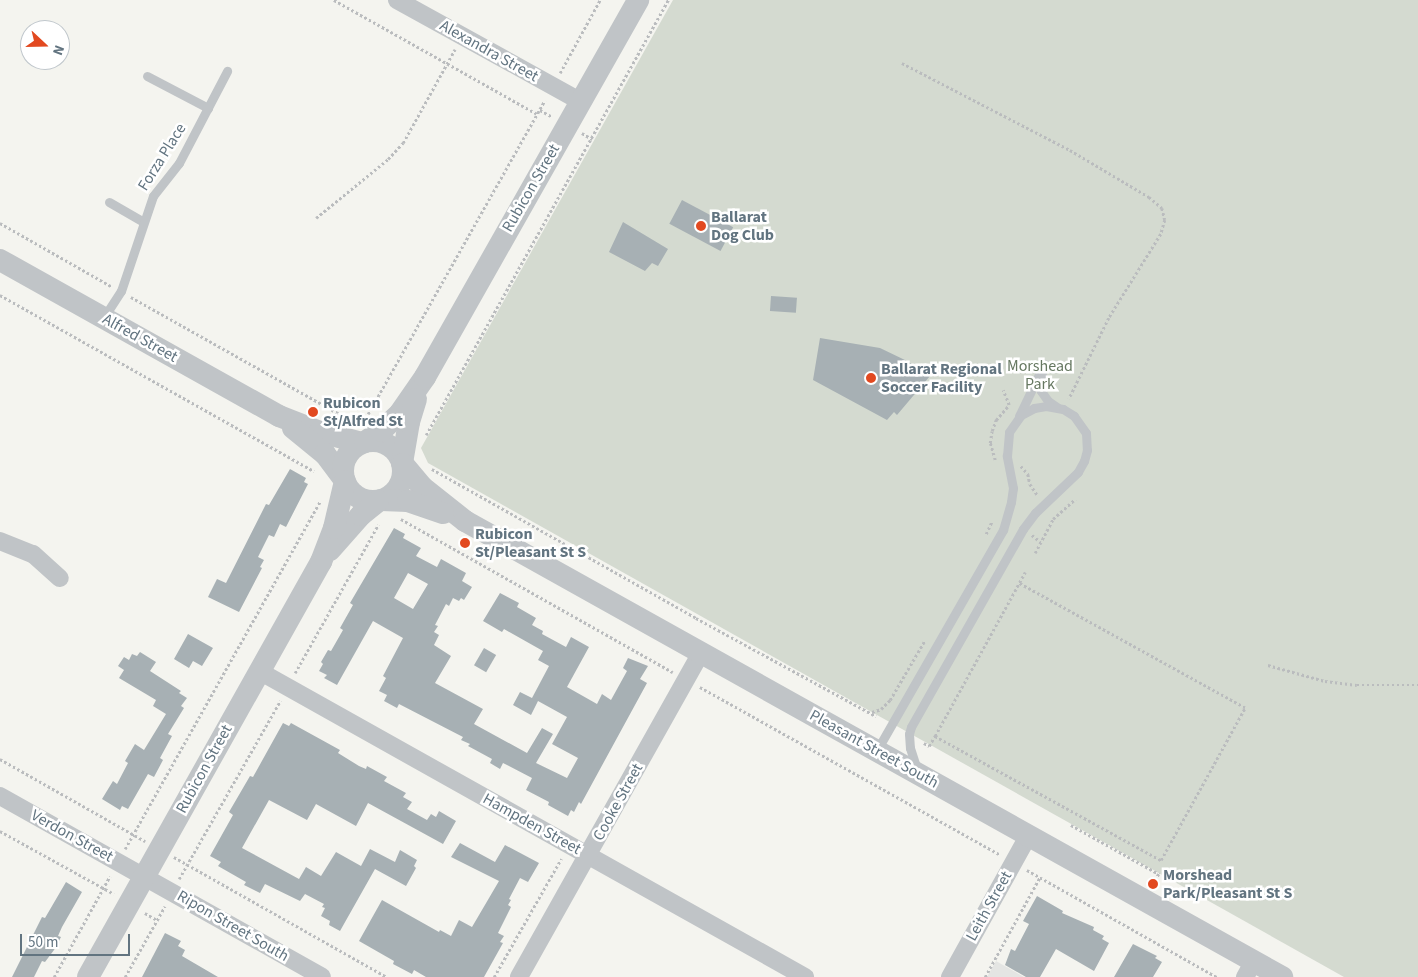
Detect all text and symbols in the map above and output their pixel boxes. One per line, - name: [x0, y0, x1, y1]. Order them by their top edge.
- street label: Alexandra Street: [436, 16, 542, 86]
- north arrow: [20, 20, 70, 70]
- text: N: [47, 42, 69, 58]
- street label: Forza Place: [134, 120, 190, 194]
- street label: Rubicon Street: [498, 141, 564, 235]
- place label: Ballarat Dog Club: [711, 207, 774, 245]
- marker: Ballarat Dog Club: [695, 220, 707, 232]
- street label: Alfred Street: [99, 310, 181, 366]
- park label: Morshead Park: [1007, 356, 1073, 394]
- place label: Ballarat Regional Soccer Facility: [881, 359, 1002, 397]
- marker: Ballarat Regional Soccer Facility: [865, 372, 877, 384]
- place label: Rubicon St/Alfred St: [323, 393, 403, 431]
- marker: Rubicon St/Alfred St: [307, 406, 319, 418]
- place label: Rubicon St/Pleasant St S: [475, 524, 586, 562]
- marker: Rubicon St/Pleasant St S: [459, 537, 471, 549]
- street label: Pleasant Street South: [806, 706, 942, 792]
- street label: Rubicon Street: [172, 721, 236, 817]
- street label: Cooke Street: [589, 760, 647, 844]
- street label: Hampden Street: [479, 789, 585, 859]
- street label: Verdon Street: [28, 806, 116, 866]
- place label: Morshead Park/Pleasant St S: [1163, 865, 1292, 903]
- street label: Leith Street: [962, 868, 1016, 944]
- marker: Morshead Park/Pleasant St S: [1147, 878, 1159, 890]
- street label: Ripon Street South: [174, 886, 292, 966]
- scale bar: [22, 924, 132, 956]
- text: 50 m: [28, 932, 58, 953]

